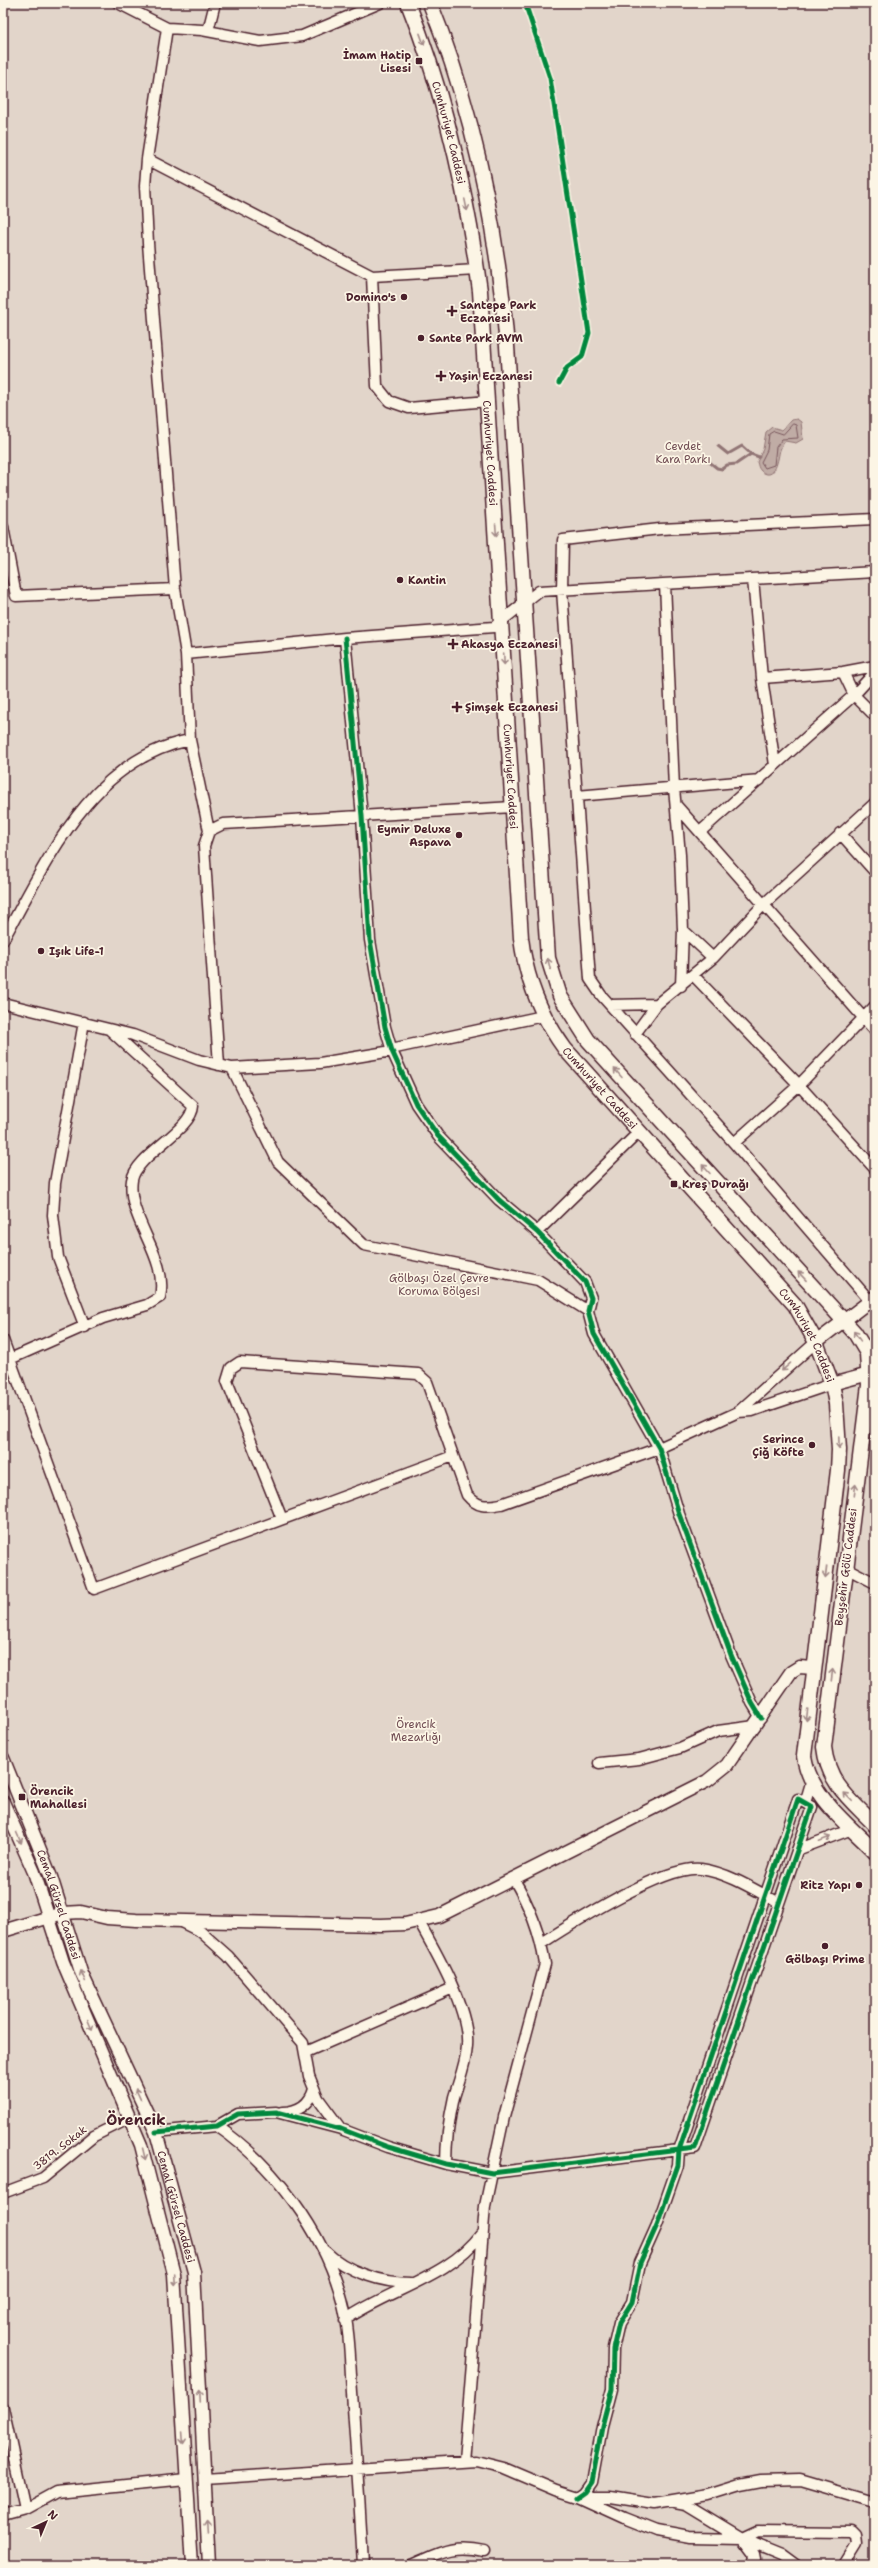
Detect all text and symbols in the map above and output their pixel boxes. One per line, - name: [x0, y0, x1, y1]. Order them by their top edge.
- one-way arrow: [418, 33, 426, 45]
- place label: İmam Hatip Lisesi: [343, 47, 411, 76]
- marker: İmam Hatip Lisesi: [414, 56, 424, 66]
- street label: Cumhuriyet Caddesi: [428, 79, 469, 185]
- one-way arrow: [463, 199, 471, 212]
- place label: Domino's: [346, 290, 396, 305]
- marker: Domino's: [399, 292, 409, 302]
- place label: Santepe Park Eczanesi: [460, 298, 537, 326]
- marker: Santepe Park Eczanesi: [447, 306, 457, 316]
- place label: Sante Park AVM: [429, 331, 524, 346]
- marker: Sante Park AVM: [416, 333, 426, 343]
- place label: Yaşin Eczanesi: [449, 369, 532, 384]
- marker: Yaşin Eczanesi: [436, 371, 446, 381]
- street label: Cumhuriyet Caddesi: [479, 400, 501, 506]
- park label: Cevdet Kara Parkı: [655, 439, 711, 467]
- one-way arrow: [493, 523, 500, 536]
- place label: Kantin: [408, 573, 447, 588]
- marker: Kantin: [395, 575, 405, 585]
- place label: Akasya Eczanesi: [461, 637, 558, 652]
- marker: Akasya Eczanesi: [448, 639, 458, 649]
- one-way arrow: [501, 652, 508, 665]
- place label: Şimşek Eczanesi: [465, 700, 558, 715]
- marker: Şimşek Eczanesi: [452, 702, 462, 712]
- street label: Cumhuriyet Caddesi: [500, 723, 522, 830]
- place label: Eymir Deluxe Aspava: [377, 822, 451, 850]
- marker: Eymir Deluxe Aspava: [454, 830, 464, 840]
- place label: Işık Life-1: [49, 944, 104, 959]
- marker: Işık Life-1: [36, 946, 46, 956]
- one-way arrow: [545, 958, 553, 971]
- street label: Cumhuriyet Caddesi: [559, 1044, 641, 1132]
- one-way arrow: [614, 1067, 623, 1078]
- one-way arrow: [701, 1164, 710, 1174]
- place label: Kreş Durağı: [682, 1177, 749, 1192]
- marker: Kreş Durağı: [669, 1179, 679, 1189]
- park label: Gölbaşı Özel Çevre Koruma Bölgesi: [389, 1271, 489, 1299]
- one-way arrow: [797, 1271, 807, 1281]
- street label: Cumhuriyet Caddesi: [776, 1285, 838, 1384]
- one-way arrow: [853, 1331, 861, 1342]
- one-way arrow: [781, 1363, 792, 1372]
- place label: Serince Çiğ Köfte: [752, 1432, 804, 1460]
- one-way arrow: [835, 1436, 842, 1449]
- marker: Serince Çiğ Köfte: [807, 1440, 817, 1450]
- one-way arrow: [852, 1484, 859, 1497]
- street label: Beyşehir Gölü Caddesi: [831, 1507, 861, 1627]
- one-way arrow: [822, 1565, 830, 1578]
- one-way arrow: [828, 1669, 836, 1682]
- one-way arrow: [804, 1708, 811, 1721]
- park label: Örencik Mezarlığı: [391, 1717, 441, 1745]
- place label: Örencik Mahallesi: [30, 1784, 87, 1812]
- marker: Örencik Mahallesi: [17, 1792, 27, 1802]
- one-way arrow: [843, 1792, 853, 1802]
- one-way arrow: [16, 1832, 23, 1844]
- one-way arrow: [818, 1835, 830, 1843]
- street label: Cemal Gürsel Caddesi: [33, 1847, 84, 1962]
- place label: Ritz Yapı: [800, 1878, 851, 1893]
- marker: Ritz Yapı: [854, 1880, 864, 1890]
- marker: Gölbaşı Prime: [820, 1941, 830, 1951]
- place label: Gölbaşı Prime: [785, 1952, 865, 1967]
- one-way arrow: [79, 1970, 87, 1982]
- one-way arrow: [87, 2018, 94, 2030]
- one-way arrow: [134, 2088, 141, 2100]
- district label: Örencik: [106, 2110, 166, 2130]
- street label: 3819. Sokak: [30, 2122, 90, 2174]
- one-way arrow: [140, 2147, 148, 2160]
- street label: Cemal Gürsel Caddesi: [154, 2149, 199, 2264]
- one-way arrow: [171, 2273, 178, 2286]
- one-way arrow: [196, 2390, 204, 2403]
- one-way arrow: [179, 2431, 186, 2444]
- north arrow: [26, 2502, 66, 2542]
- text: N: [44, 2507, 61, 2524]
- one-way arrow: [203, 2520, 210, 2533]

